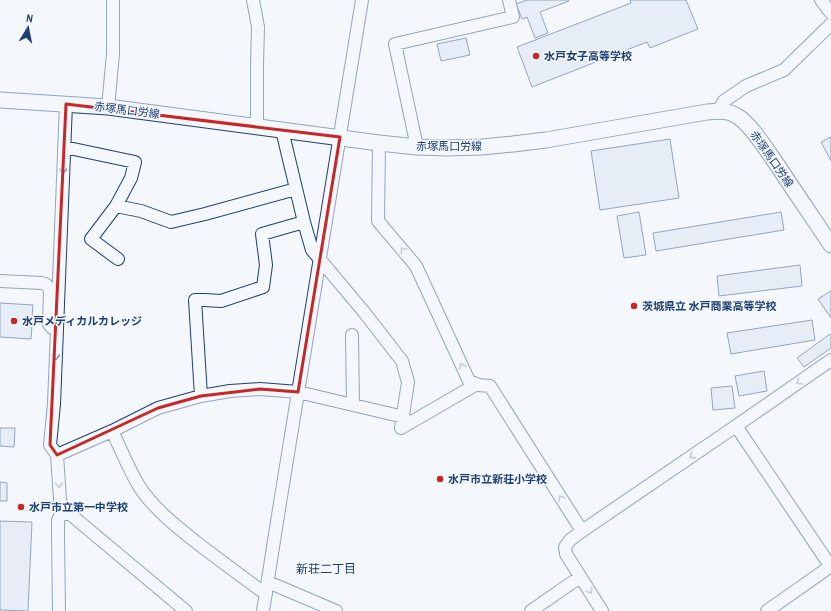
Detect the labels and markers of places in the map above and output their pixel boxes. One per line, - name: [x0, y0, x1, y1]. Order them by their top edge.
- place label: 水戸女子高等学校: [544, 49, 632, 63]
- marker: 水戸女子高等学校: [531, 51, 541, 61]
- place label: 茨城県立 水戸商業高等学校: [642, 299, 777, 313]
- marker: 茨城県立 水戸商業高等学校: [629, 301, 639, 311]
- place label: 水戸メディカルカレッジ: [22, 314, 142, 328]
- marker: 水戸メディカルカレッジ: [9, 316, 19, 326]
- place label: 水戸市立新荘小学校: [448, 472, 547, 486]
- marker: 水戸市立新荘小学校: [435, 474, 445, 484]
- place label: 水戸市立第一中学校: [29, 500, 128, 514]
- marker: 水戸市立第一中学校: [16, 502, 26, 512]

